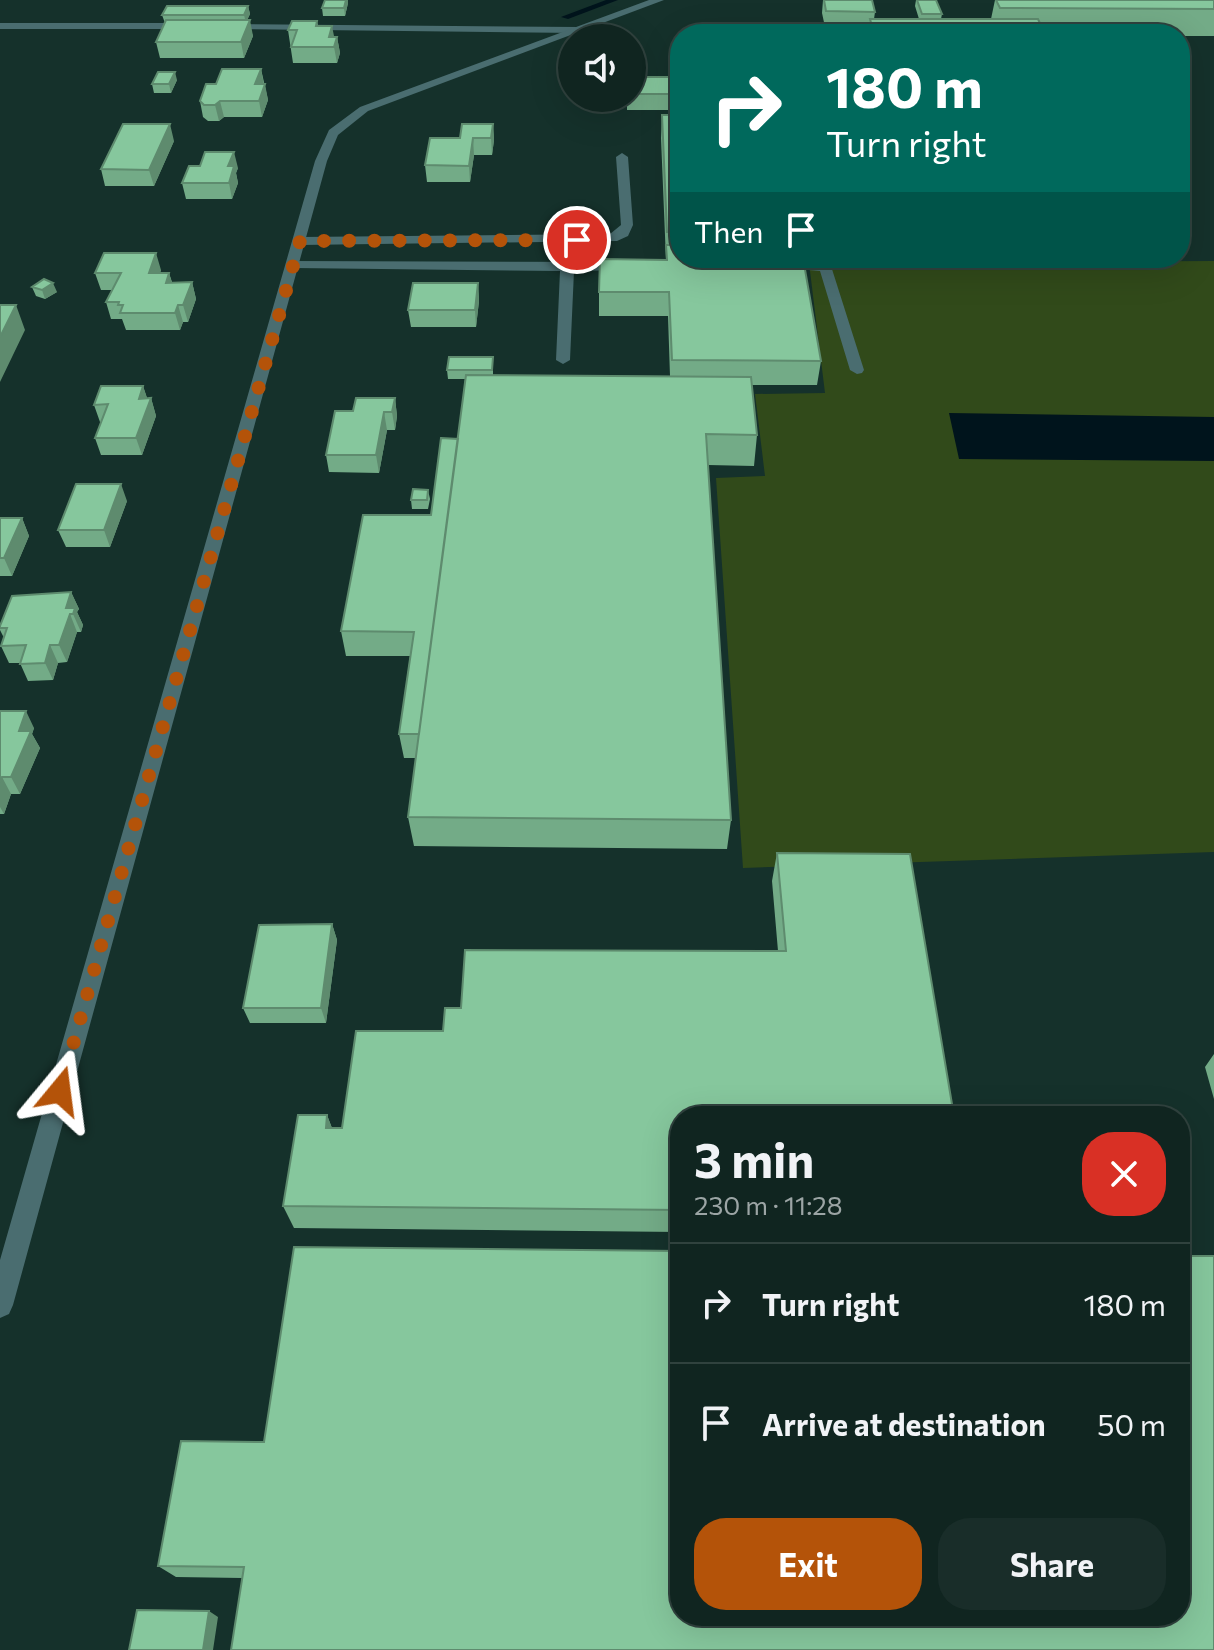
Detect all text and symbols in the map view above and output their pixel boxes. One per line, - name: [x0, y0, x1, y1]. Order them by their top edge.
- map controls: [558, 24, 646, 112]
- button: sound: [558, 24, 646, 112]
- text: 180 m: [826, 51, 983, 120]
- icon: right: [694, 56, 798, 160]
- text: Turn right: [826, 120, 987, 164]
- pin: [543, 206, 611, 274]
- icon: arrive: [779, 208, 823, 252]
- text: Then: [694, 212, 763, 249]
- icon: arrive: [555, 218, 599, 262]
- position arrow: [18, 1049, 102, 1133]
- text: 3 min: [694, 1129, 814, 1188]
- button: close: [1082, 1132, 1166, 1216]
- text: 230 m · 11:28: [694, 1189, 842, 1220]
- icon: right: [694, 1281, 738, 1325]
- text: Turn right: [762, 1285, 899, 1322]
- text: 180 m: [1083, 1285, 1166, 1322]
- icon: arrive: [694, 1401, 738, 1445]
- text: Arrive at destination: [762, 1405, 1046, 1442]
- text: 50 m: [1097, 1405, 1166, 1442]
- button: Exit: [694, 1518, 922, 1610]
- button: Share: [938, 1518, 1166, 1610]

